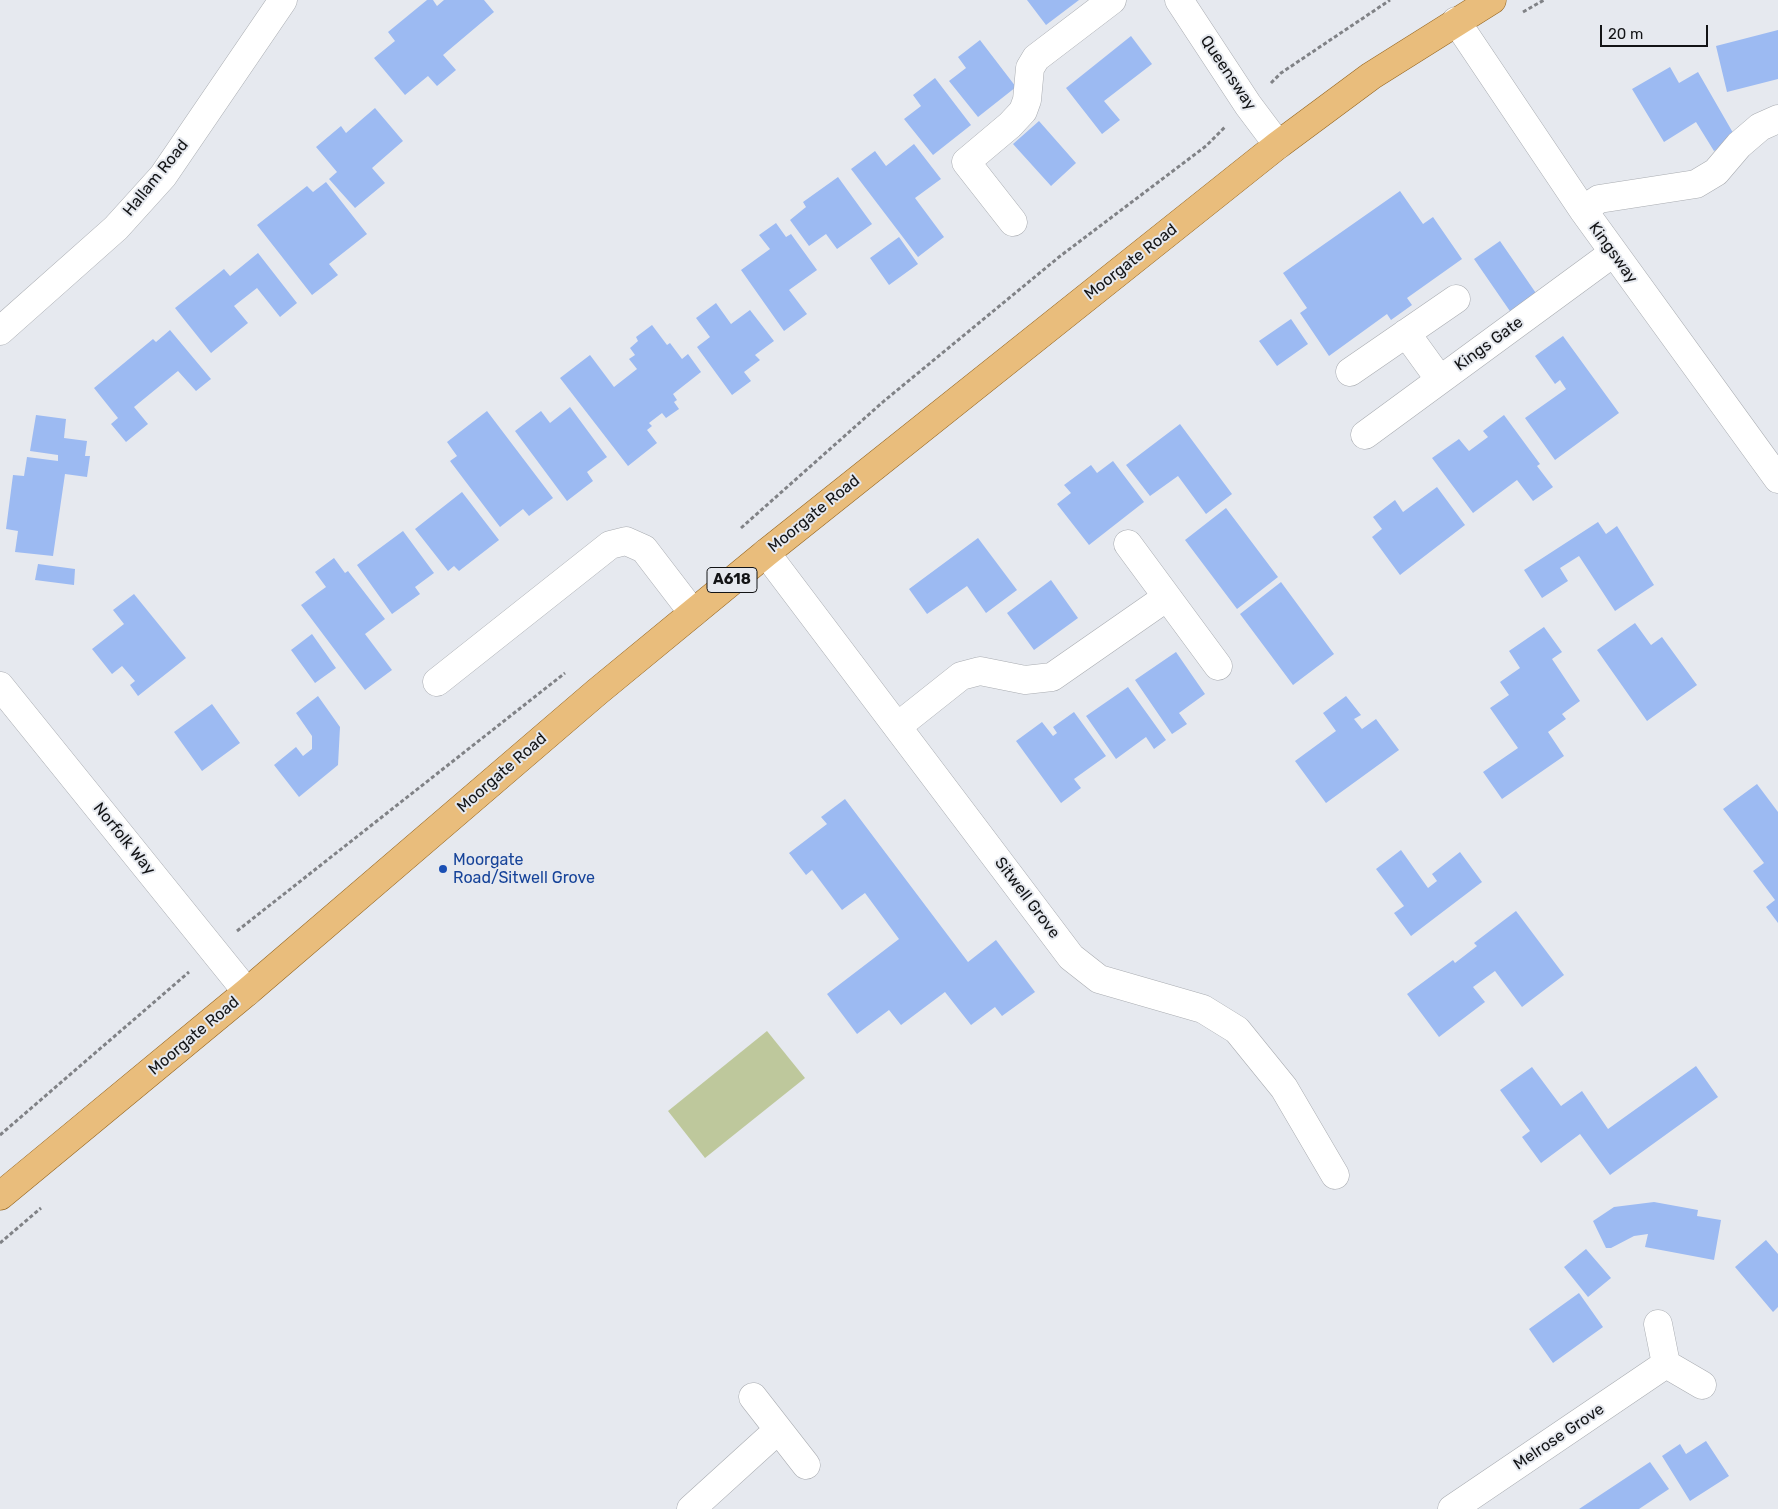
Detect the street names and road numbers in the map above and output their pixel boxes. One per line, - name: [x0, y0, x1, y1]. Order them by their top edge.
- street label: Queensway: [1196, 32, 1260, 114]
- street label: Hallam Road: [119, 136, 193, 220]
- street label: Kingsway: [1584, 219, 1642, 287]
- street label: Moorgate Road: [1081, 220, 1181, 304]
- street label: Kings Gate: [1451, 313, 1527, 375]
- street label: Moorgate Road: [764, 471, 864, 557]
- road number: A618: [707, 568, 757, 592]
- street label: Moorgate Road: [453, 729, 551, 817]
- street label: Norfolk Way: [89, 799, 159, 879]
- street label: Sitwell Grove: [990, 854, 1064, 942]
- street label: Moorgate Road: [145, 993, 243, 1079]
- street label: Melrose Grove: [1510, 1400, 1608, 1474]

